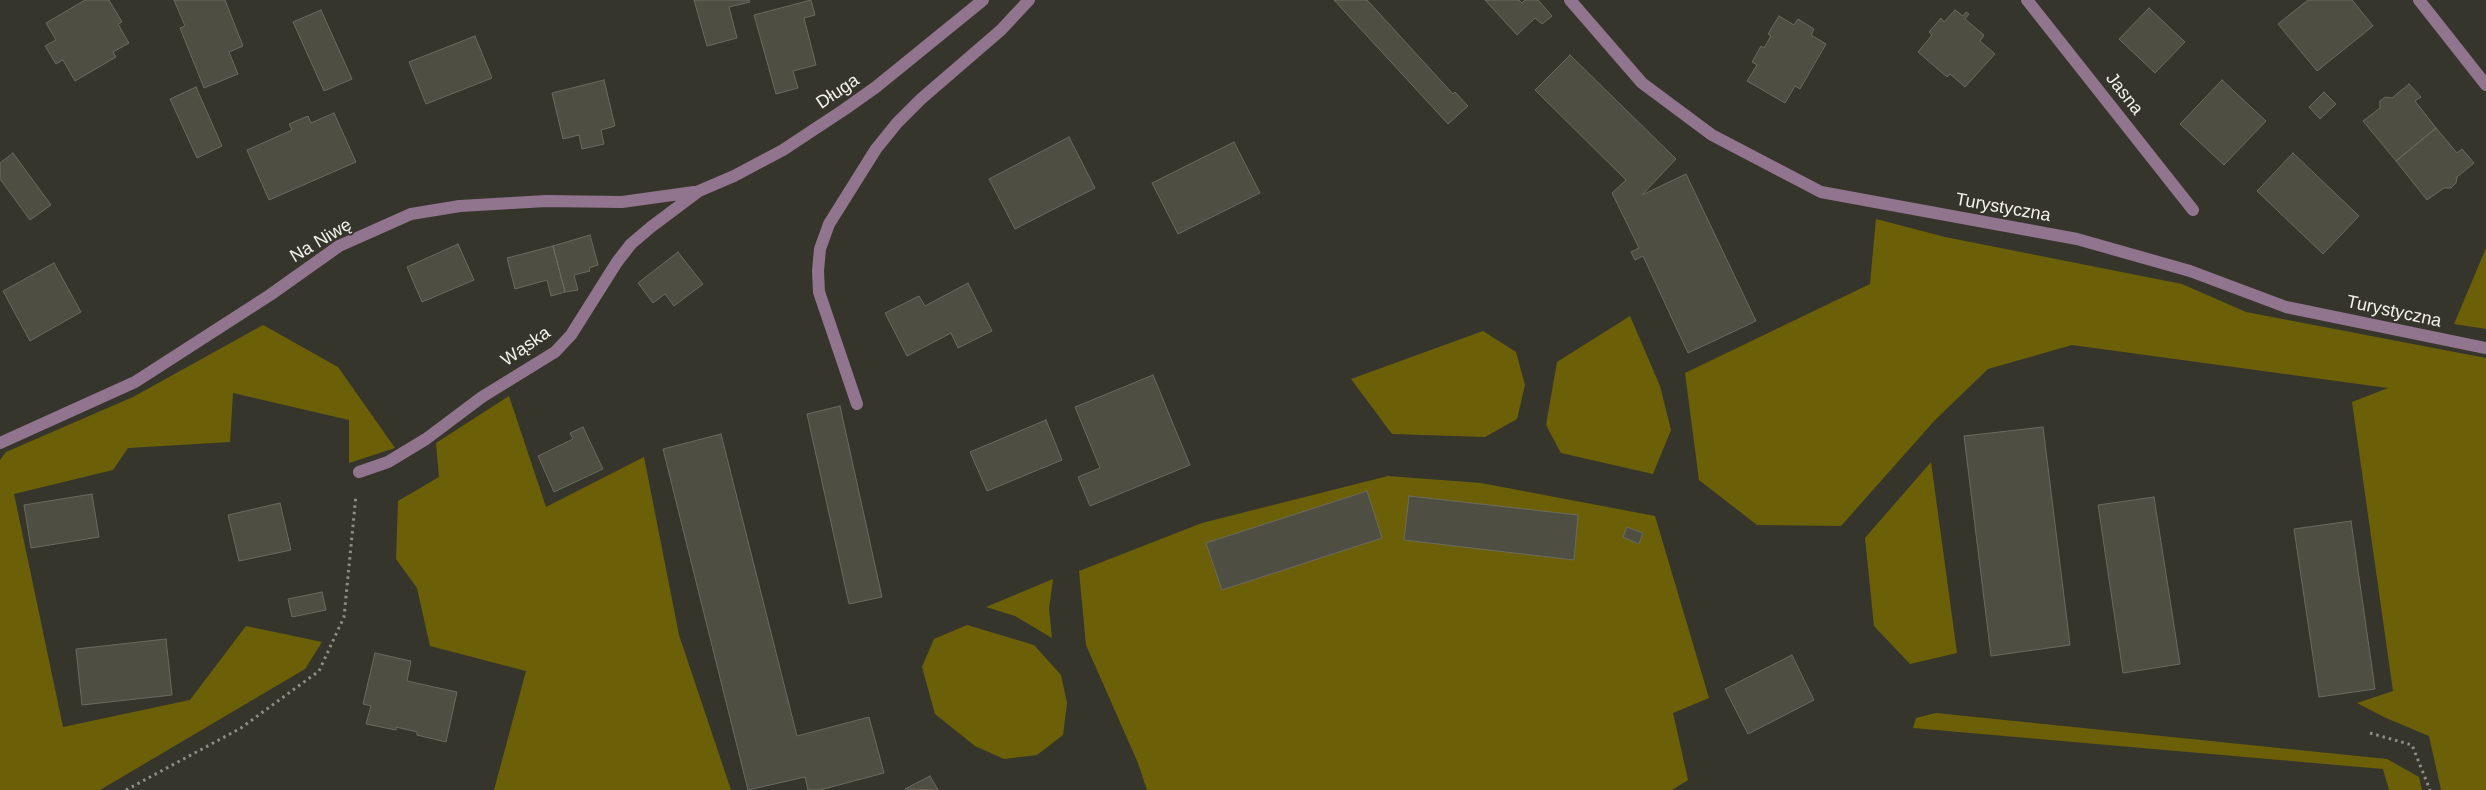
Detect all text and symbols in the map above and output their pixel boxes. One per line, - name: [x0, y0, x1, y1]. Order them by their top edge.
- street label: Jasna: [2101, 68, 2147, 120]
- street label: Długa: [812, 70, 864, 114]
- street label: Turystyczna: [1954, 189, 2052, 227]
- street label: Na Niwę: [286, 214, 356, 268]
- street label: Turystyczna: [2345, 291, 2443, 333]
- street label: Wąska: [497, 322, 555, 372]

